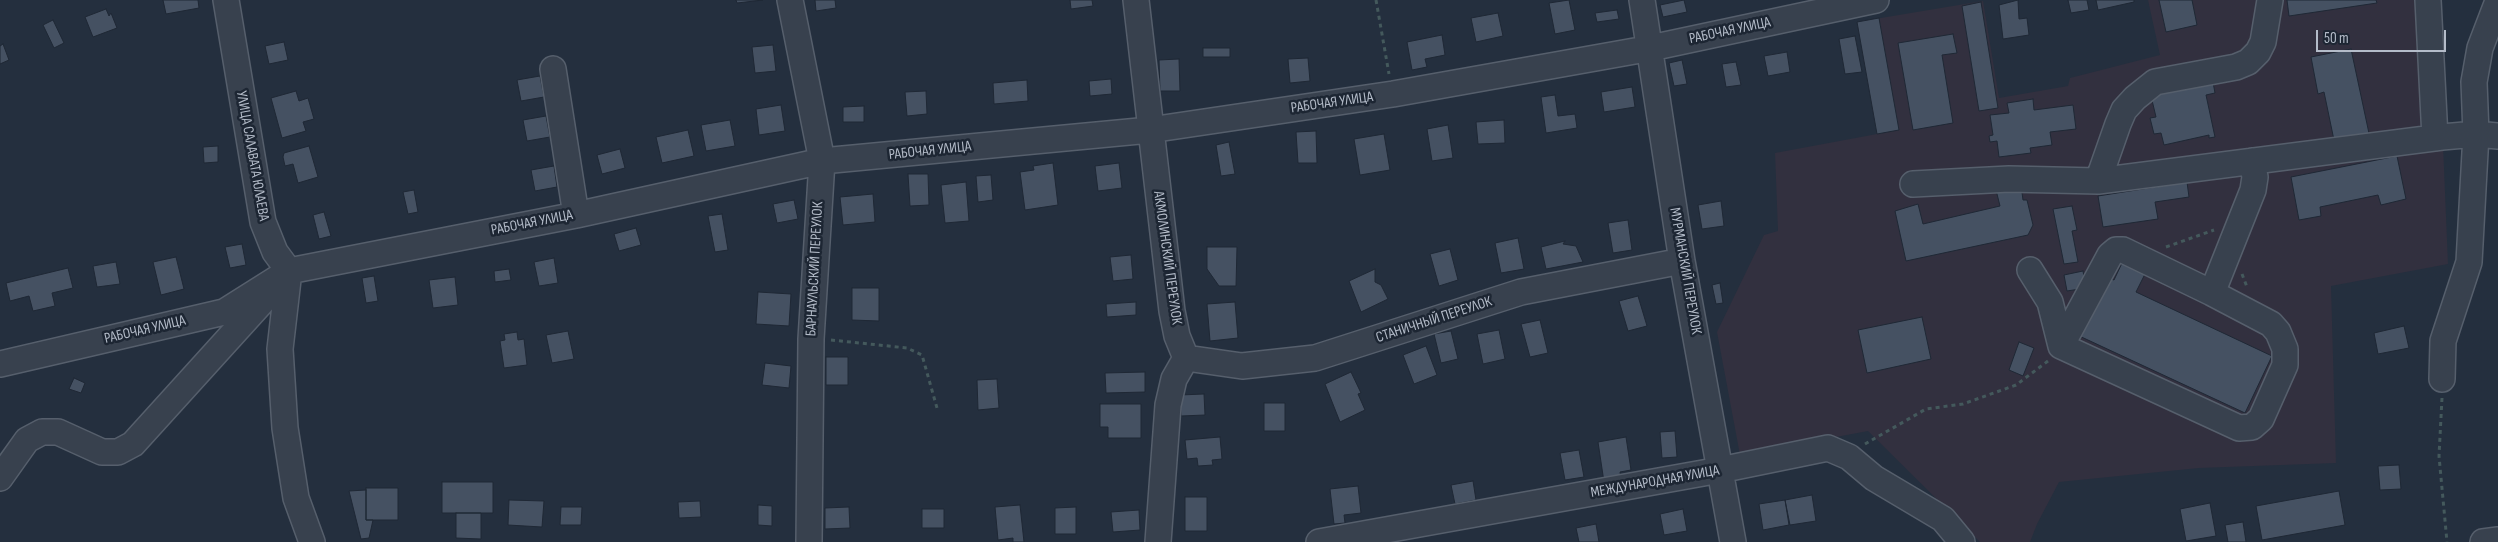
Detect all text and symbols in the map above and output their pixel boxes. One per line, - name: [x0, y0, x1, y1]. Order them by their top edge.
- street label: РАБОЧАЯ УЛИЦА: [1688, 14, 1772, 48]
- scale bar: [2318, 20, 2448, 52]
- text: 50 m: [2324, 29, 2349, 48]
- street label: РАБОЧАЯ УЛИЦА: [1290, 88, 1374, 118]
- street label: УЛИЦА САЛАВАТА ЮЛАЕВА: [232, 89, 272, 223]
- street label: РАБОЧАЯ УЛИЦА: [888, 138, 972, 164]
- street label: АКМОЛИНСКИЙ ПЕРЕУЛОК: [1149, 190, 1185, 326]
- street label: БАРНАУЛЬСКИЙ ПЕРЕУЛОК: [802, 201, 828, 337]
- street label: РАБОЧАЯ УЛИЦА: [490, 206, 574, 240]
- street label: МУРМАНСКИЙ ПЕРЕУЛОК: [1665, 206, 1705, 336]
- street label: СТАНИЧНЫЙ ПЕРЕУЛОК: [1374, 293, 1494, 347]
- street label: РАБОЧАЯ УЛИЦА: [103, 312, 187, 348]
- street label: МЕЖДУНАРОДНАЯ УЛИЦА: [1589, 462, 1721, 502]

